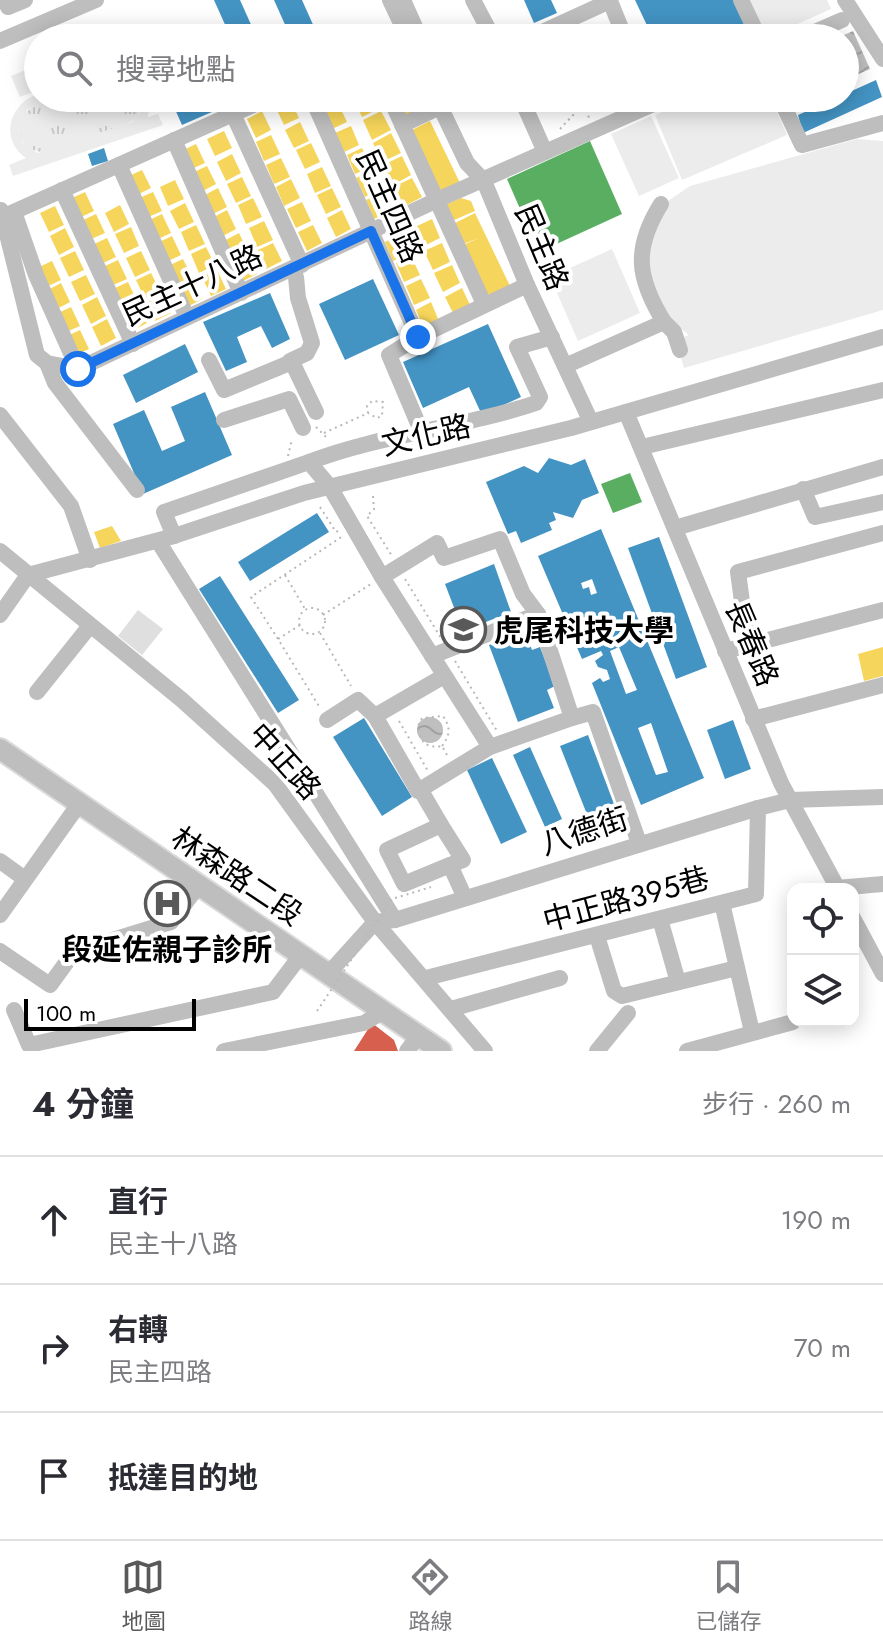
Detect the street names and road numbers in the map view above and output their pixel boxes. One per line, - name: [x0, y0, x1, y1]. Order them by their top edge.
- street label: 民主四路: [346, 142, 434, 270]
- street label: 民主路: [505, 197, 579, 297]
- street label: 民主十八路: [115, 234, 269, 336]
- street label: 文化路: [377, 404, 475, 466]
- street label: 長春路: [715, 593, 789, 693]
- street label: 中正路: [239, 713, 331, 809]
- street label: 八德街: [535, 797, 633, 865]
- street label: 林森路二段: [163, 816, 311, 936]
- street label: 中正路395巷: [538, 856, 714, 942]

